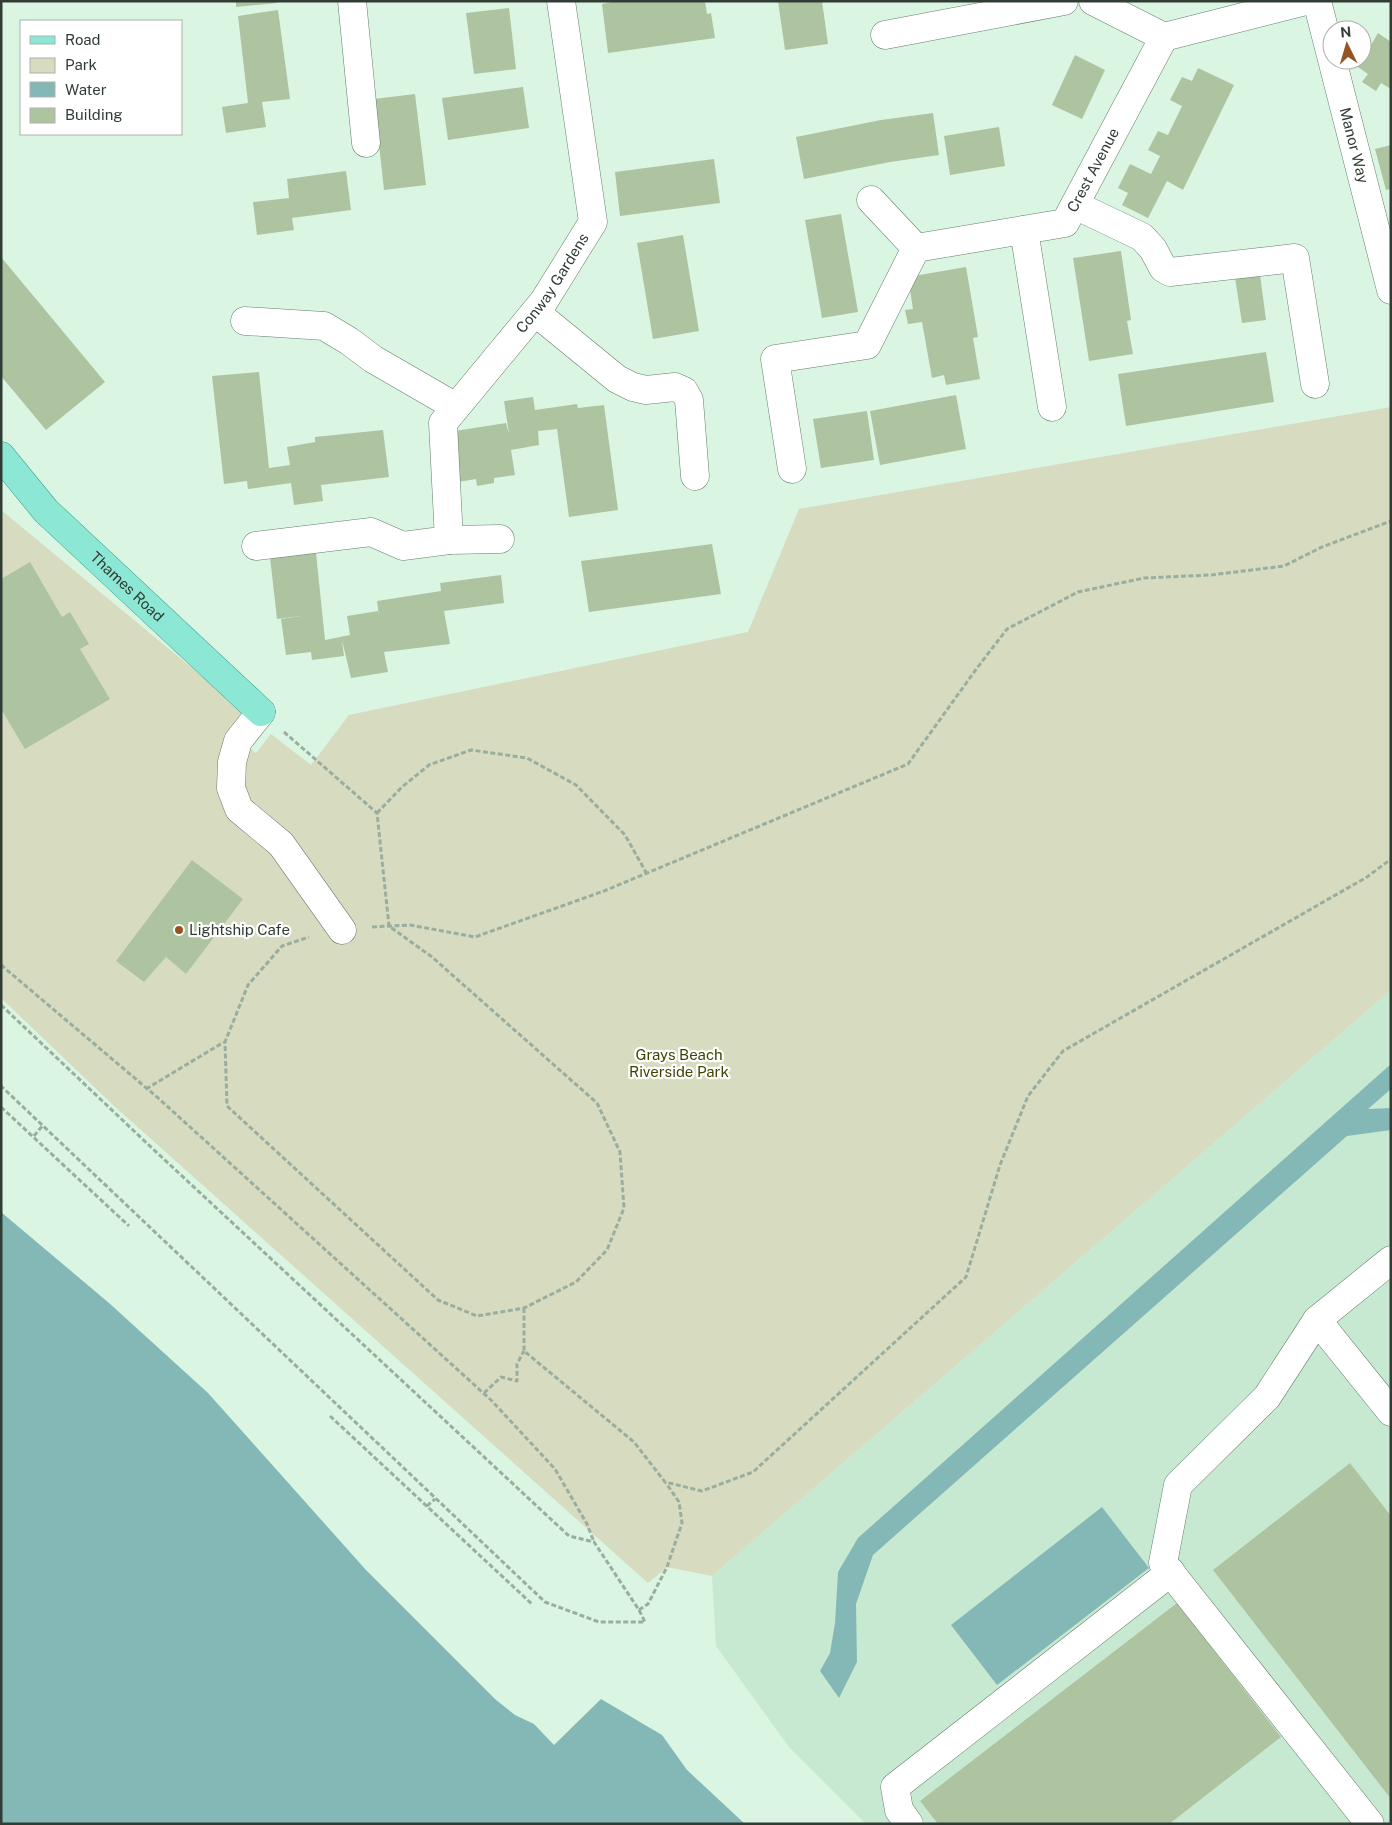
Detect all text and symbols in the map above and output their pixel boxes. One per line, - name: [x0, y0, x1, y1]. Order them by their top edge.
- legend: [20, 20, 182, 135]
- north arrow: [1322, 20, 1372, 70]
- text: N: [1340, 24, 1352, 40]
- text: Road: [65, 31, 101, 48]
- text: Park: [65, 56, 97, 73]
- text: Water: [65, 81, 107, 98]
- text: Building: [65, 106, 123, 123]
- street label: Manor Way: [1337, 106, 1372, 185]
- street label: Crest Avenue: [1063, 125, 1122, 215]
- street label: Conway Gardens: [512, 230, 592, 336]
- street label: Thames Road: [87, 548, 168, 625]
- place label: Lightship Cafe: [189, 921, 290, 938]
- marker: Lightship Cafe: [173, 924, 185, 936]
- park label: Grays Beach Riverside Park: [629, 1046, 729, 1080]

